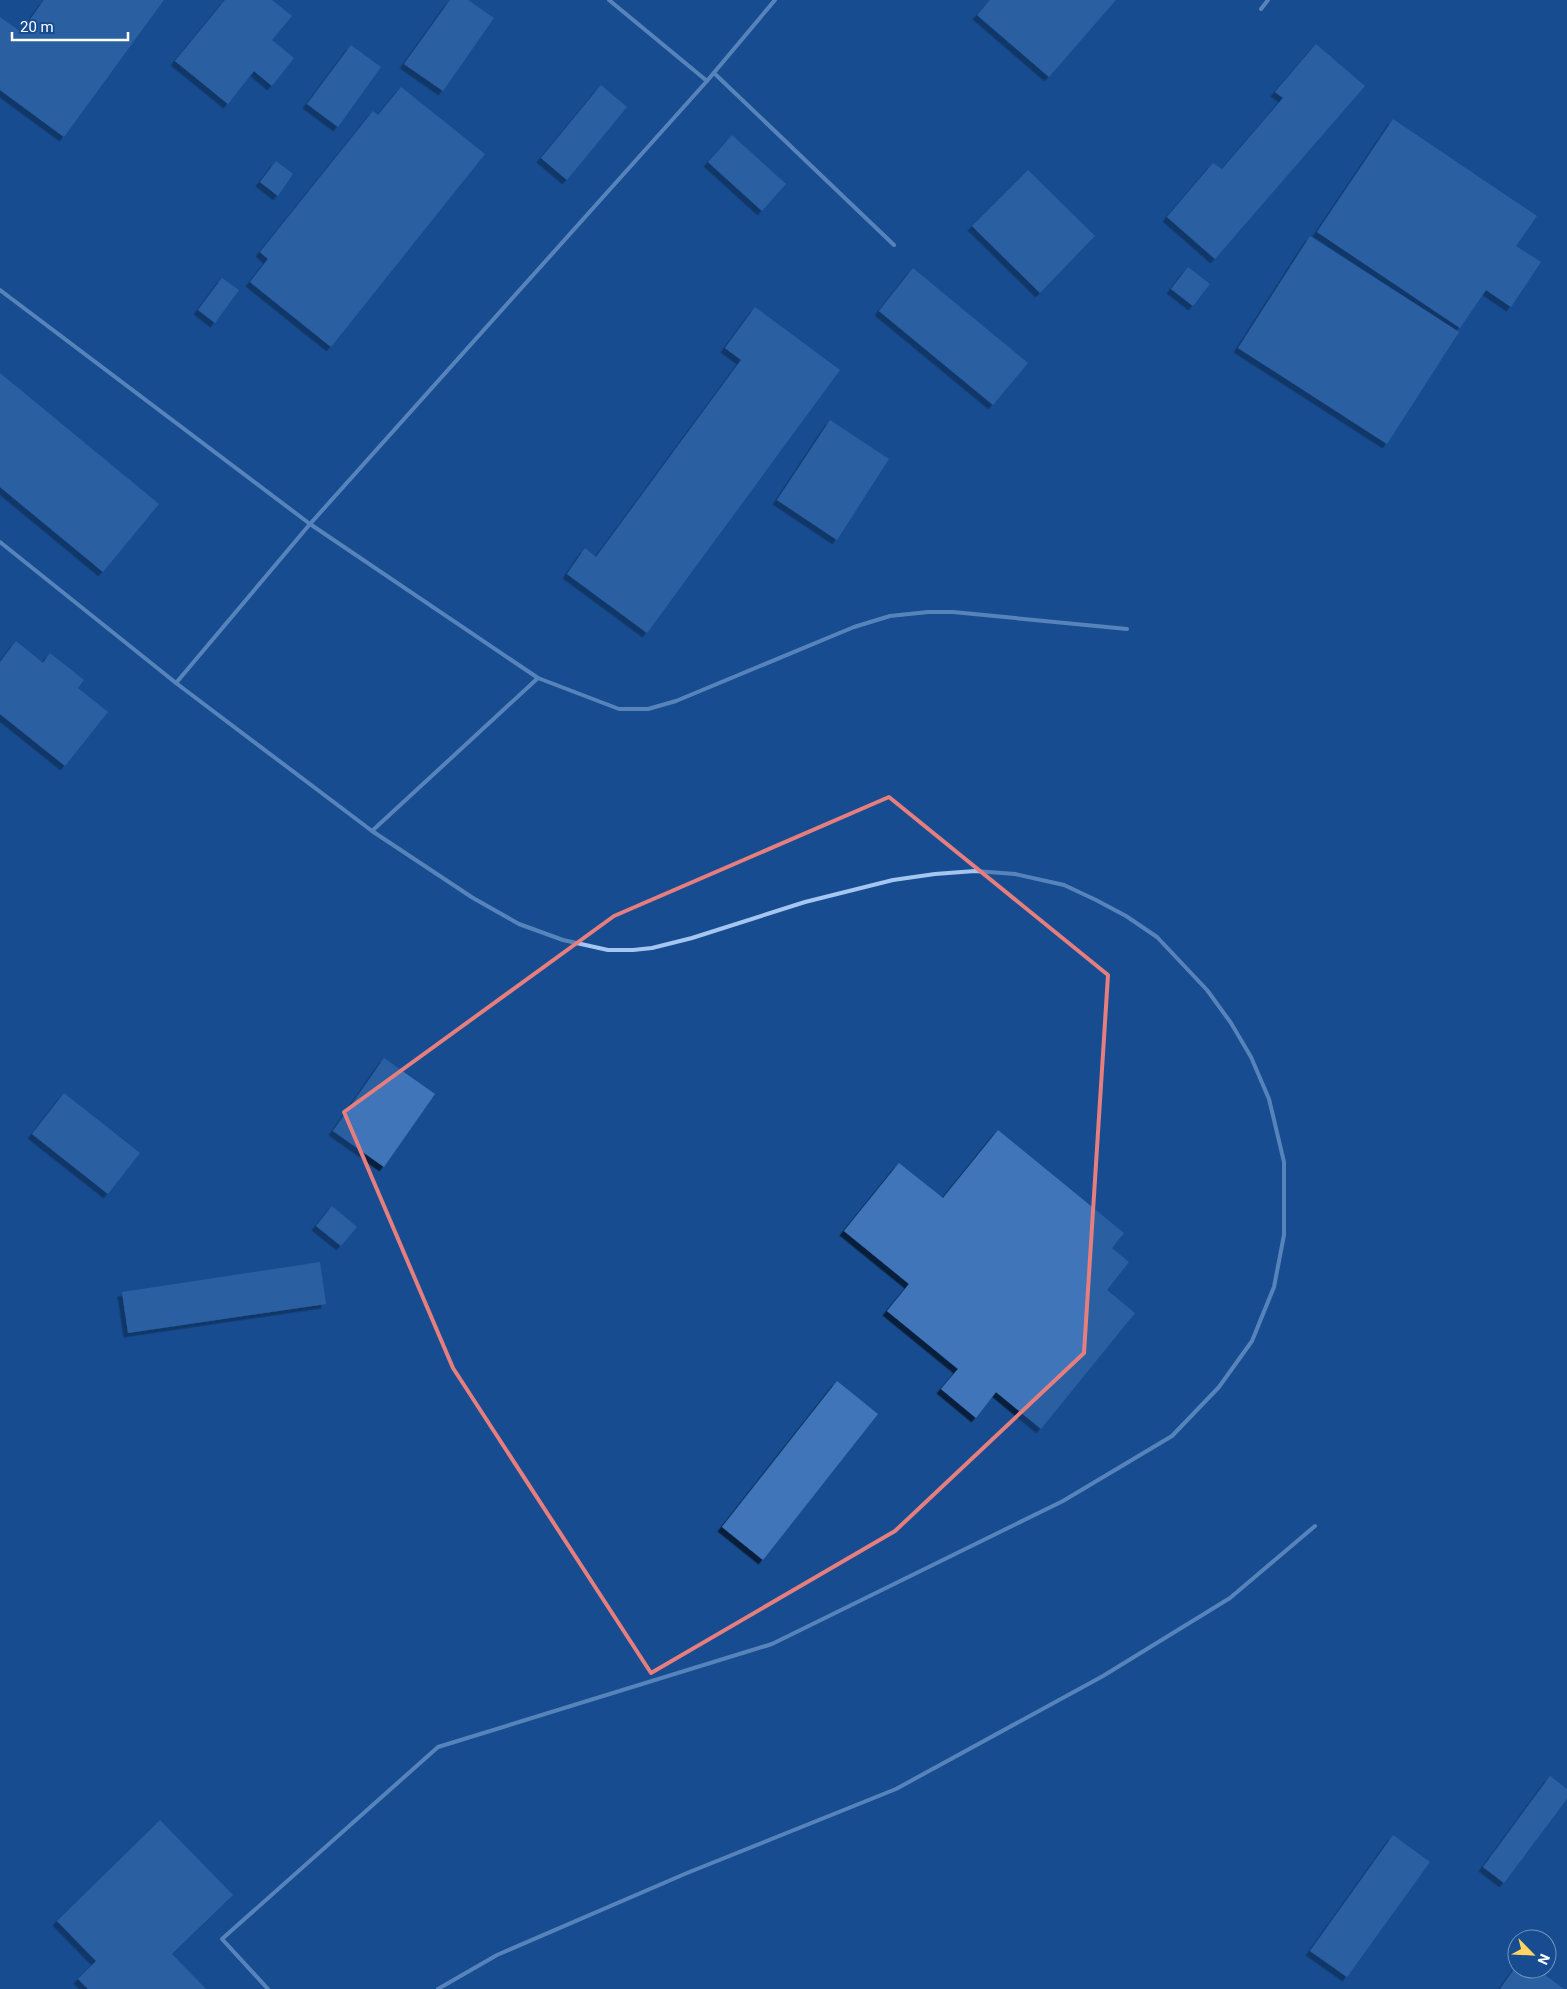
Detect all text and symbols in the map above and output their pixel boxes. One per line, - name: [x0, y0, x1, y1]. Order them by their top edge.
- scale bar: [12, 10, 129, 42]
- text: 20 m: [20, 18, 54, 36]
- north arrow: [1507, 1929, 1557, 1979]
- text: N: [1535, 1952, 1553, 1967]

